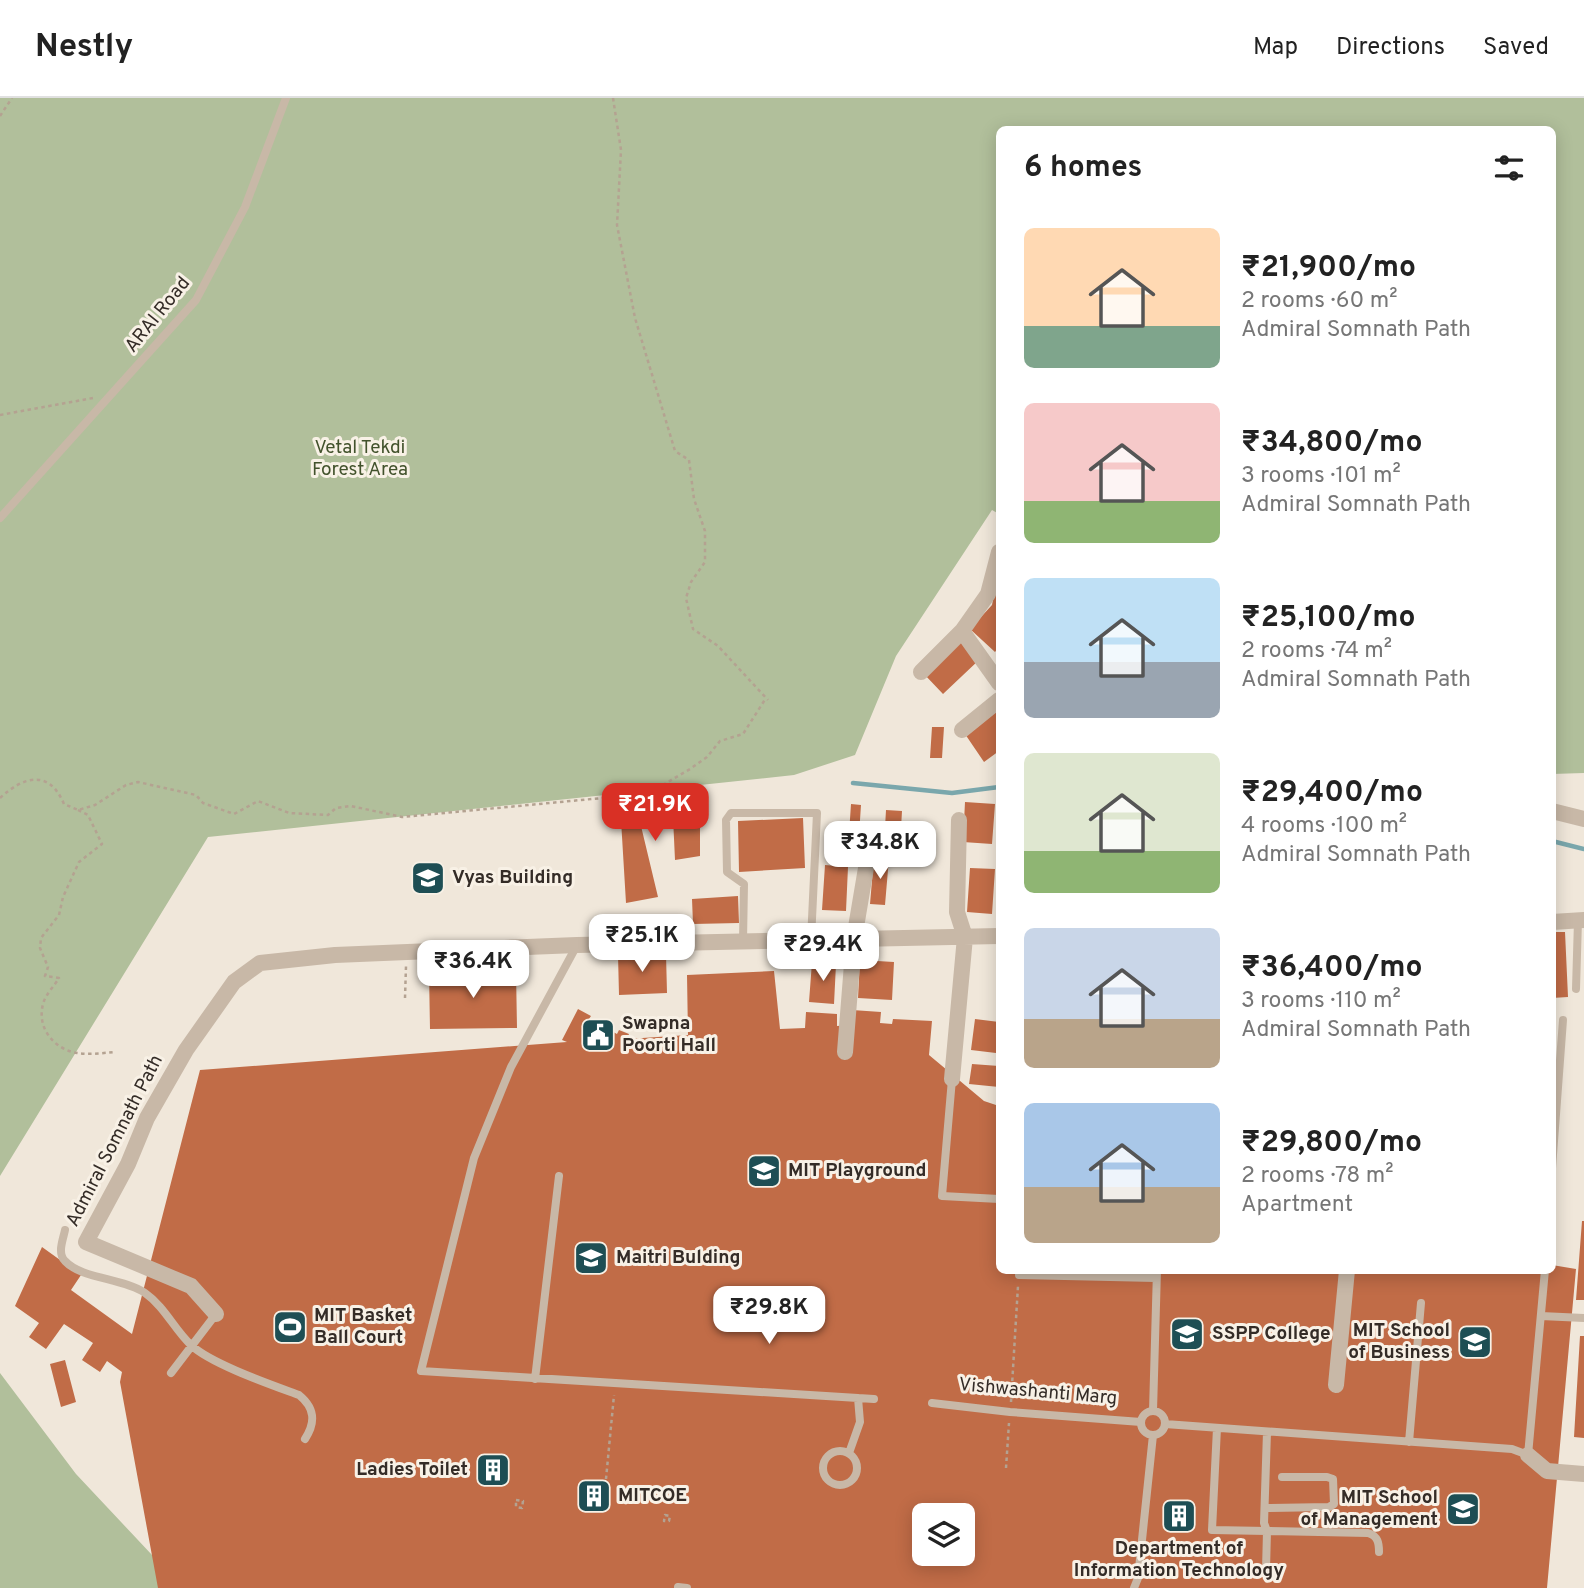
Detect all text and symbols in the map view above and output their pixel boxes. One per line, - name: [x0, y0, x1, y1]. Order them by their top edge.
- text: Nestly: [35, 27, 133, 69]
- text: Map: [1253, 33, 1298, 63]
- text: Directions: [1336, 33, 1445, 63]
- text: Saved: [1483, 33, 1549, 63]
- icon: filters: [1490, 149, 1528, 187]
- text: 6 homes: [1024, 150, 1142, 187]
- text: ₹21,900/mo: [1241, 250, 1416, 287]
- icon: home: [1080, 256, 1164, 340]
- street label: ARAI Road: [120, 272, 196, 358]
- text: 2 rooms · 60 m²: [1241, 287, 1398, 316]
- text: Admiral Somnath Path: [1241, 316, 1471, 345]
- text: ₹34,800/mo: [1241, 425, 1423, 462]
- icon: home: [1080, 431, 1164, 515]
- park label: Vetal Tekdi Forest Area: [312, 436, 408, 482]
- text: 3 rooms · 101 m²: [1241, 462, 1401, 491]
- text: Admiral Somnath Path: [1241, 491, 1471, 520]
- text: ₹25,100/mo: [1241, 600, 1416, 637]
- icon: home: [1080, 606, 1164, 690]
- text: 2 rooms · 74 m²: [1241, 637, 1392, 666]
- text: Admiral Somnath Path: [1241, 666, 1471, 695]
- text: ₹29,400/mo: [1241, 775, 1423, 812]
- icon: home: [1080, 781, 1164, 865]
- pin: ₹21.9K: [598, 784, 712, 843]
- text: ₹21.9K: [618, 791, 692, 820]
- text: 4 rooms · 100 m²: [1241, 812, 1407, 841]
- pin: ₹34.8K: [823, 822, 937, 881]
- text: ₹34.8K: [840, 829, 920, 858]
- text: Admiral Somnath Path: [1241, 841, 1471, 870]
- school or university icon: Vyas Building: [409, 859, 447, 897]
- place label: Vyas Building: [452, 866, 573, 890]
- pin: ₹25.1K: [585, 914, 699, 974]
- text: ₹25.1K: [605, 922, 679, 951]
- pin: ₹29.4K: [766, 924, 880, 983]
- text: ₹29.4K: [783, 931, 863, 960]
- pin: ₹36.4K: [416, 940, 530, 1000]
- text: ₹36.4K: [433, 948, 513, 977]
- text: ₹36,400/mo: [1241, 950, 1423, 987]
- icon: home: [1080, 956, 1164, 1040]
- text: 3 rooms · 110 m²: [1241, 987, 1401, 1016]
- place label: Swapna Poorti Hall: [622, 1012, 716, 1058]
- public building icon: Swapna Poorti Hall: [579, 1016, 617, 1054]
- text: Admiral Somnath Path: [1241, 1016, 1471, 1045]
- street label: Admiral Somnath Path: [61, 1051, 169, 1231]
- text: ₹29,800/mo: [1241, 1125, 1422, 1162]
- icon: home: [1080, 1131, 1164, 1215]
- school or university icon: MIT Playground: [745, 1152, 783, 1190]
- place label: MIT Playground: [788, 1159, 927, 1183]
- text: 2 rooms · 78 m²: [1241, 1162, 1394, 1191]
- text: Apartment: [1241, 1191, 1353, 1220]
- school or university icon: Maitri Bulding: [572, 1239, 610, 1277]
- place label: Maitri Bulding: [616, 1246, 741, 1270]
- pin: ₹29.8K: [712, 1286, 826, 1346]
- text: ₹29.8K: [729, 1294, 809, 1323]
- place label: MIT Basket Ball Court: [314, 1304, 412, 1350]
- sports icon: MIT Basket Ball Court: [271, 1308, 309, 1346]
- school or university icon: SSPP College: [1168, 1315, 1206, 1353]
- place label: MIT School of Business: [1348, 1319, 1450, 1365]
- place label: SSPP College: [1212, 1322, 1331, 1346]
- school or university icon: MIT School of Business: [1456, 1323, 1494, 1361]
- street label: Vishwashanti Marg: [958, 1373, 1118, 1411]
- building icon: Ladies Toilet: [474, 1451, 512, 1489]
- place label: Ladies Toilet: [356, 1458, 468, 1482]
- building icon: MITCOE: [575, 1477, 613, 1515]
- place label: MITCOE: [618, 1484, 687, 1508]
- place label: MIT School of Management: [1300, 1486, 1438, 1532]
- school or university icon: MIT School of Management: [1444, 1490, 1482, 1528]
- building icon: Department of Information Technology: [1160, 1497, 1198, 1535]
- map controls: [912, 1503, 975, 1566]
- button: layers: [912, 1503, 975, 1566]
- place label: Department of Information Technology: [1074, 1537, 1284, 1583]

